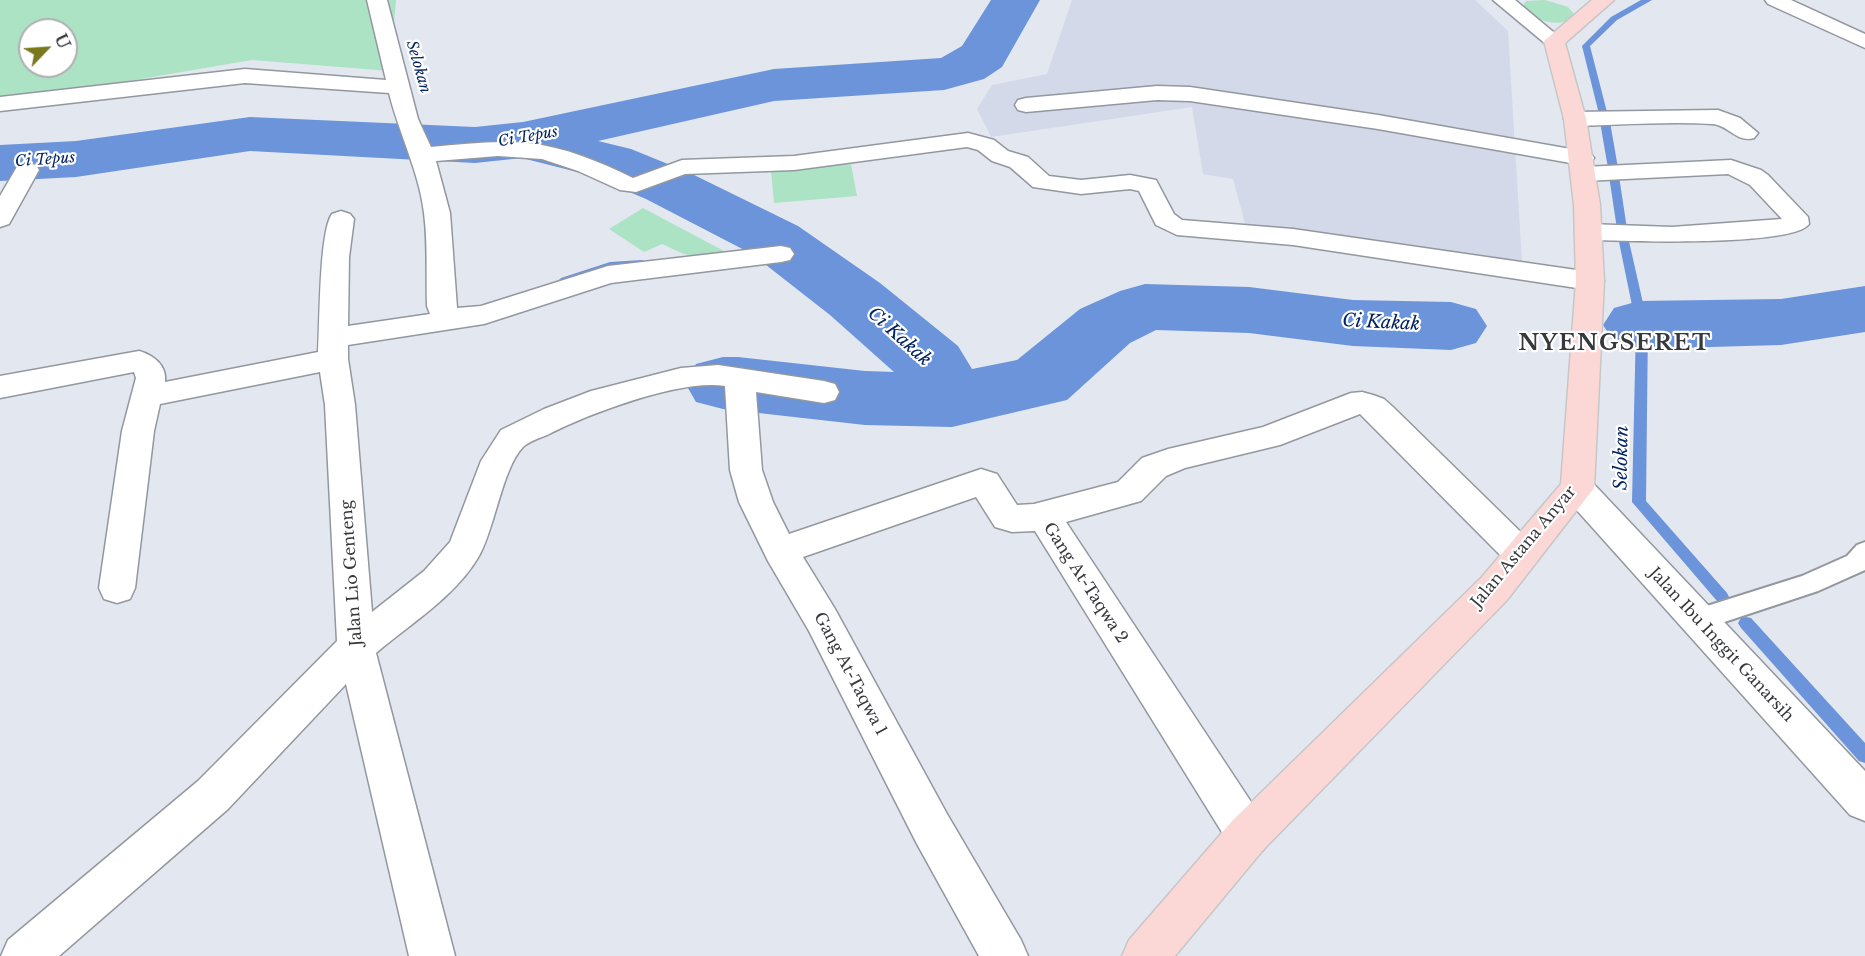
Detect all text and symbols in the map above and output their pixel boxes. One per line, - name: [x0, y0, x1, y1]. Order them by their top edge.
- north arrow: [18, 18, 78, 78]
- text: U: [50, 31, 75, 52]
- water label: Selokan: [402, 39, 434, 95]
- water label: Ci Tepus: [497, 123, 559, 151]
- water label: Ci Tepus: [14, 149, 76, 171]
- water label: Ci Kakak: [863, 303, 935, 371]
- water label: Ci Kakak: [1342, 310, 1420, 336]
- district label: NYENGSERET: [1518, 331, 1712, 357]
- water label: Selokan: [1611, 425, 1633, 491]
- street label: Jalan Astana Anyar: [1467, 482, 1581, 612]
- street label: Jalan Lio Genteng: [337, 499, 367, 647]
- street label: Gang At-Taqwa 2: [1039, 519, 1131, 647]
- street label: Jalan Ibu Inggit Ganarsih: [1645, 564, 1797, 726]
- street label: Gang At-Taqwa 1: [809, 609, 891, 739]

